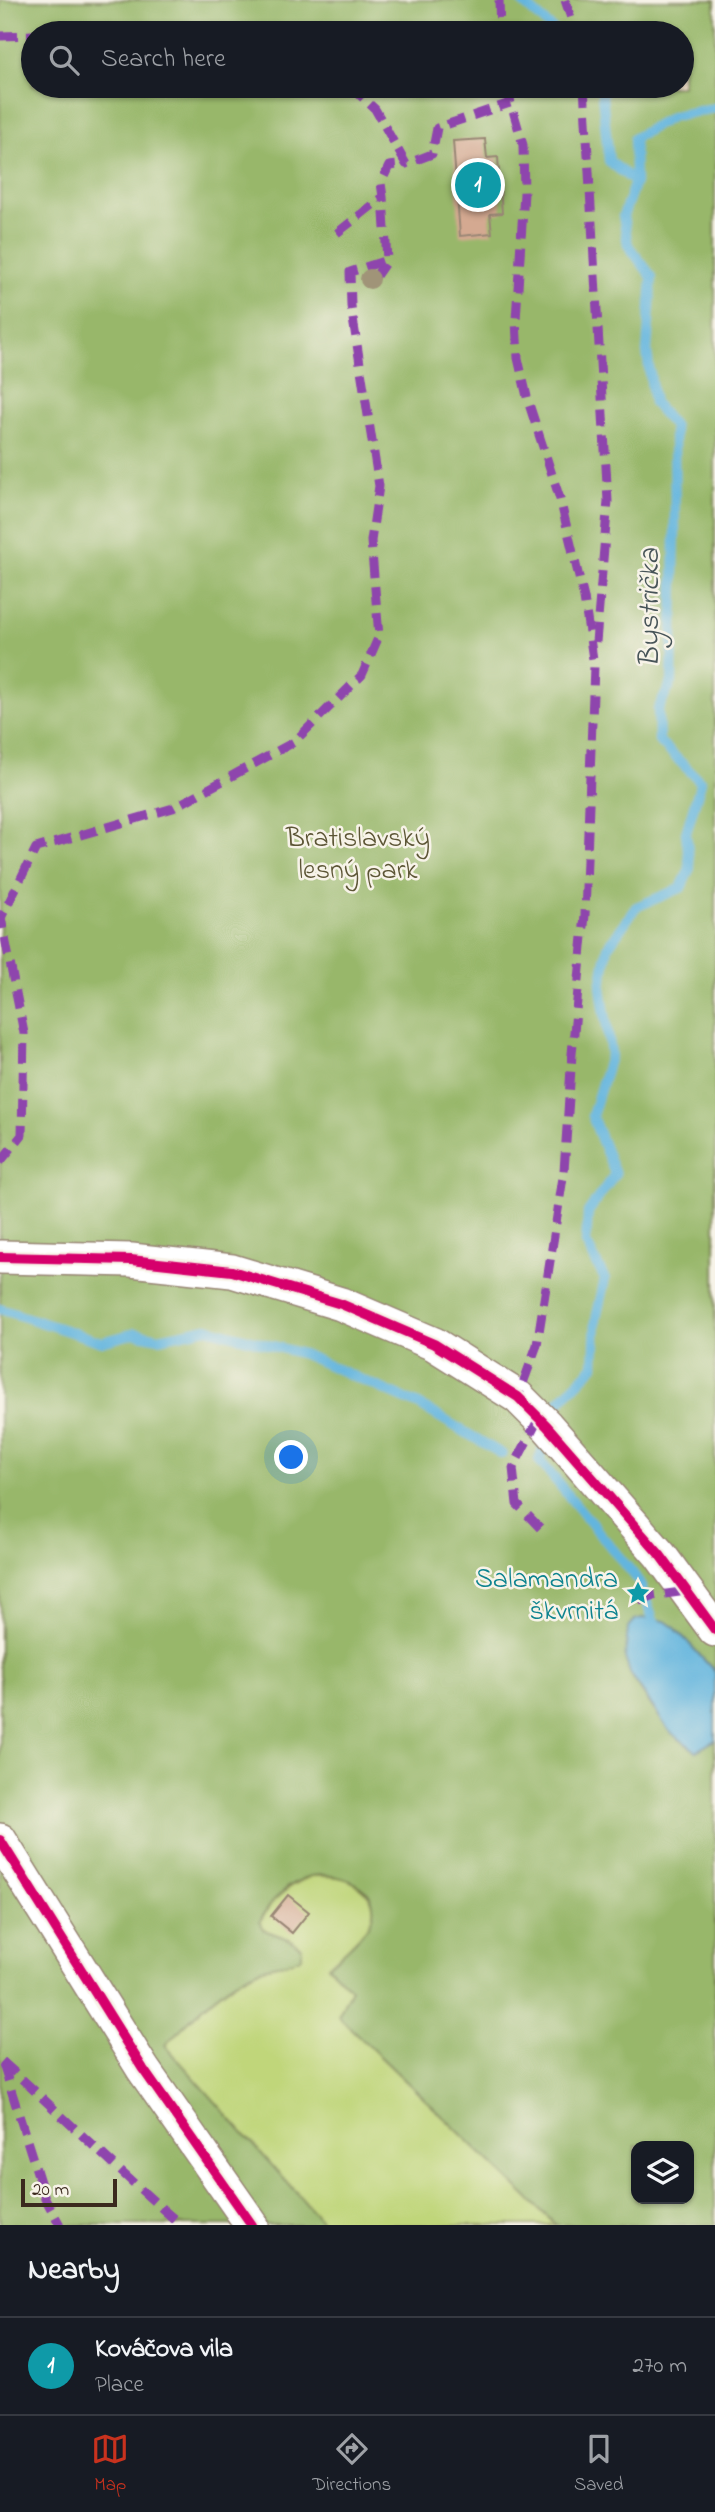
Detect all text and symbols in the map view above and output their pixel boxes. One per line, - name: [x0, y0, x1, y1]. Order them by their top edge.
- search box: [21, 21, 694, 98]
- icon: search: [45, 41, 83, 79]
- text: Search here: [101, 41, 226, 79]
- pin: 1: [455, 159, 501, 211]
- water label: Bystrička: [629, 547, 673, 668]
- park label: Bratislavský lesný park: [285, 819, 430, 892]
- your location: [274, 1440, 308, 1474]
- place label: Salamandra škvrnitá: [475, 1560, 618, 1633]
- place icon: Salamandra škvrnitá: [624, 1579, 652, 1607]
- map controls: [631, 2141, 694, 2204]
- button: layers: [631, 2141, 694, 2204]
- scale bar: [21, 2176, 117, 2208]
- text: 20 m: [32, 2177, 69, 2204]
- text: Nearby: [28, 2249, 120, 2293]
- text: Kováčova vila: [95, 2331, 233, 2369]
- text: 1: [47, 2350, 55, 2383]
- text: 270 m: [633, 2350, 687, 2383]
- text: Place: [95, 2369, 144, 2402]
- tab: Map: [91, 2430, 129, 2499]
- tab: Directions: [312, 2430, 391, 2499]
- tab: Saved: [574, 2430, 624, 2499]

